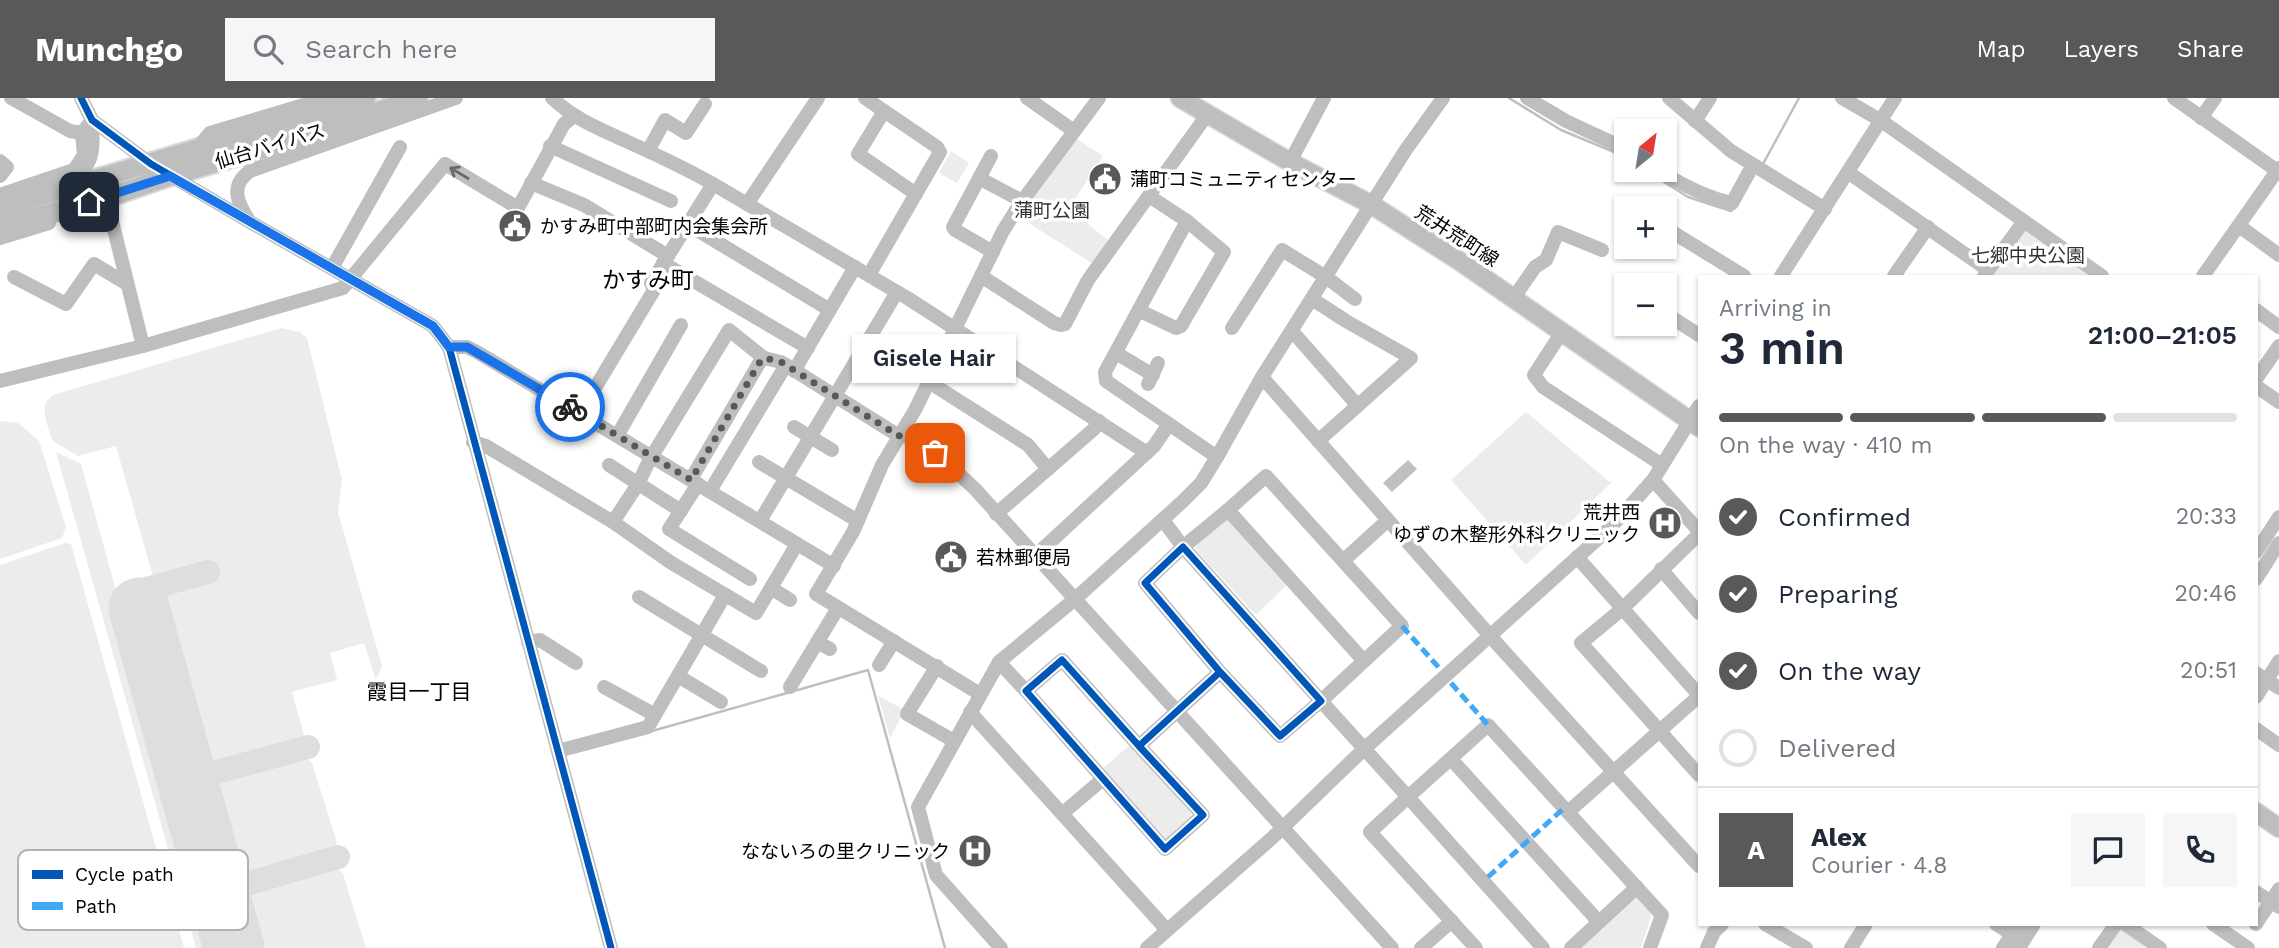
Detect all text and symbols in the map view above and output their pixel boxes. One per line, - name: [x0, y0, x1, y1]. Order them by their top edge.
- search box: [225, 18, 715, 81]
- text: Munchgo: [35, 30, 183, 69]
- icon: search: [249, 30, 287, 68]
- text: Search here: [305, 34, 458, 64]
- text: Map: [1977, 35, 2025, 63]
- text: Layers: [2063, 35, 2139, 63]
- text: Share: [2177, 35, 2244, 63]
- street label: 仙台バイパス: [212, 118, 328, 174]
- north arrow: [1614, 119, 1676, 182]
- map controls: [1614, 119, 1677, 336]
- public building icon: 蒲町コミュニティセンター: [1086, 160, 1124, 198]
- one-way arrow: [449, 166, 470, 179]
- place label: 蒲町コミュニティセンター: [1130, 168, 1357, 191]
- pin: [59, 172, 119, 232]
- icon: home: [70, 183, 108, 221]
- button: +: [1614, 196, 1677, 259]
- park label: 蒲町公園: [1014, 199, 1090, 222]
- street label: 荒井荒町線: [1411, 200, 1503, 272]
- public building icon: かすみ町中部町内会集会所: [496, 207, 534, 245]
- place label: かすみ町中部町内会集会所: [540, 215, 768, 238]
- park label: 七郷中央公園: [1971, 244, 2085, 267]
- district label: かすみ町: [602, 267, 694, 294]
- button: −: [1614, 273, 1677, 336]
- text: Arriving in: [1719, 295, 1832, 322]
- text: 21:00–21:05: [2088, 320, 2237, 350]
- text: 3 min: [1719, 321, 1845, 375]
- callout: Gisele Hair: [853, 334, 1017, 383]
- text: Gisele Hair: [873, 345, 995, 372]
- courier: [535, 372, 605, 442]
- icon: bike: [551, 388, 589, 426]
- pin: [905, 423, 965, 483]
- text: On the way · 410 m: [1719, 432, 1932, 459]
- icon: bag: [916, 434, 954, 472]
- icon: check: [1719, 498, 1757, 536]
- place label: 荒井西 ゆずの木整形外科クリニック: [1393, 501, 1640, 546]
- text: Confirmed: [1778, 502, 1911, 532]
- text: 20:33: [2176, 503, 2237, 530]
- hospital icon: 荒井西 ゆずの木整形外科クリニック: [1646, 504, 1684, 542]
- public building icon: 若林郵便局: [932, 538, 970, 576]
- place label: 若林郵便局: [976, 546, 1071, 569]
- icon: check: [1719, 575, 1757, 613]
- text: Preparing: [1778, 579, 1898, 609]
- text: 20:46: [2174, 580, 2237, 607]
- icon: check: [1719, 652, 1757, 690]
- text: On the way: [1778, 656, 1921, 686]
- text: 20:51: [2180, 657, 2237, 684]
- district label: 霞目一丁目: [367, 679, 472, 704]
- text: Delivered: [1778, 733, 1897, 763]
- button: chat: [2071, 813, 2145, 887]
- button: phone: [2163, 813, 2237, 887]
- text: Alex: [1811, 822, 1867, 852]
- hospital icon: なないろの里クリニック: [956, 832, 994, 870]
- text: A: [1747, 835, 1765, 865]
- place label: なないろの里クリニック: [741, 840, 950, 863]
- legend: [18, 850, 248, 930]
- text: Courier · 4.8: [1811, 852, 1947, 879]
- text: Cycle path: [75, 863, 174, 886]
- text: Path: [75, 895, 117, 918]

